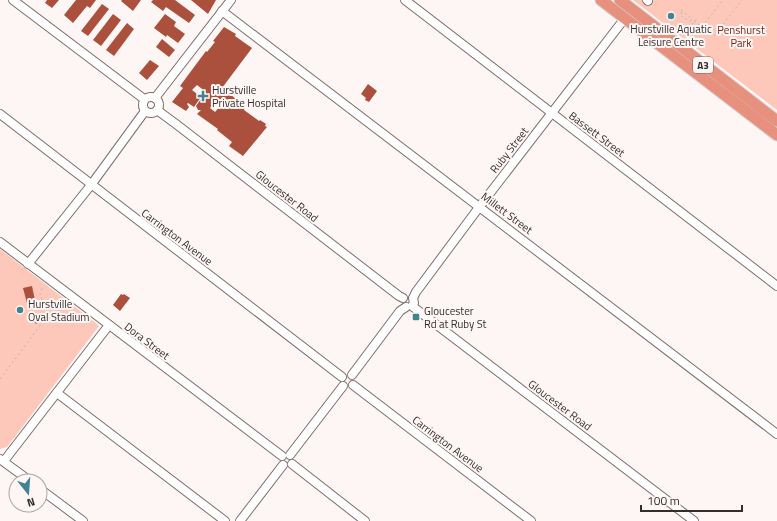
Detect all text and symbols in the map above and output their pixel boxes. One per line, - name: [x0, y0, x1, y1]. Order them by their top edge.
- marker: Hurstville Aquatic Leisure Centre: [666, 11, 676, 21]
- place label: Hurstville Aquatic Leisure Centre: [630, 21, 712, 50]
- park label: Penshurst Park: [717, 22, 765, 51]
- road number: A3: [693, 57, 713, 73]
- place label: Hurstville Private Hospital: [212, 82, 286, 111]
- marker: Hurstville Private Hospital: [197, 90, 209, 102]
- street label: Bassett Street: [566, 108, 628, 160]
- street label: Ruby Street: [486, 124, 532, 176]
- street label: Gloucester Road: [252, 166, 322, 226]
- street label: Millett Street: [478, 188, 536, 238]
- street label: Carrington Avenue: [138, 205, 216, 269]
- place label: Hurstville Oval Stadium: [28, 296, 89, 325]
- place label: Gloucester Rd at Ruby St: [424, 303, 487, 332]
- marker: Hurstville Oval Stadium: [15, 305, 25, 315]
- marker: Gloucester Rd at Ruby St: [411, 312, 421, 322]
- street label: Dora Street: [121, 319, 173, 363]
- street label: Gloucester Road: [525, 376, 595, 434]
- street label: Carrington Avenue: [409, 412, 487, 476]
- north arrow: [8, 473, 48, 513]
- scale bar: [641, 487, 742, 513]
- text: 100 m: [647, 491, 680, 510]
- text: N: [25, 494, 37, 511]

